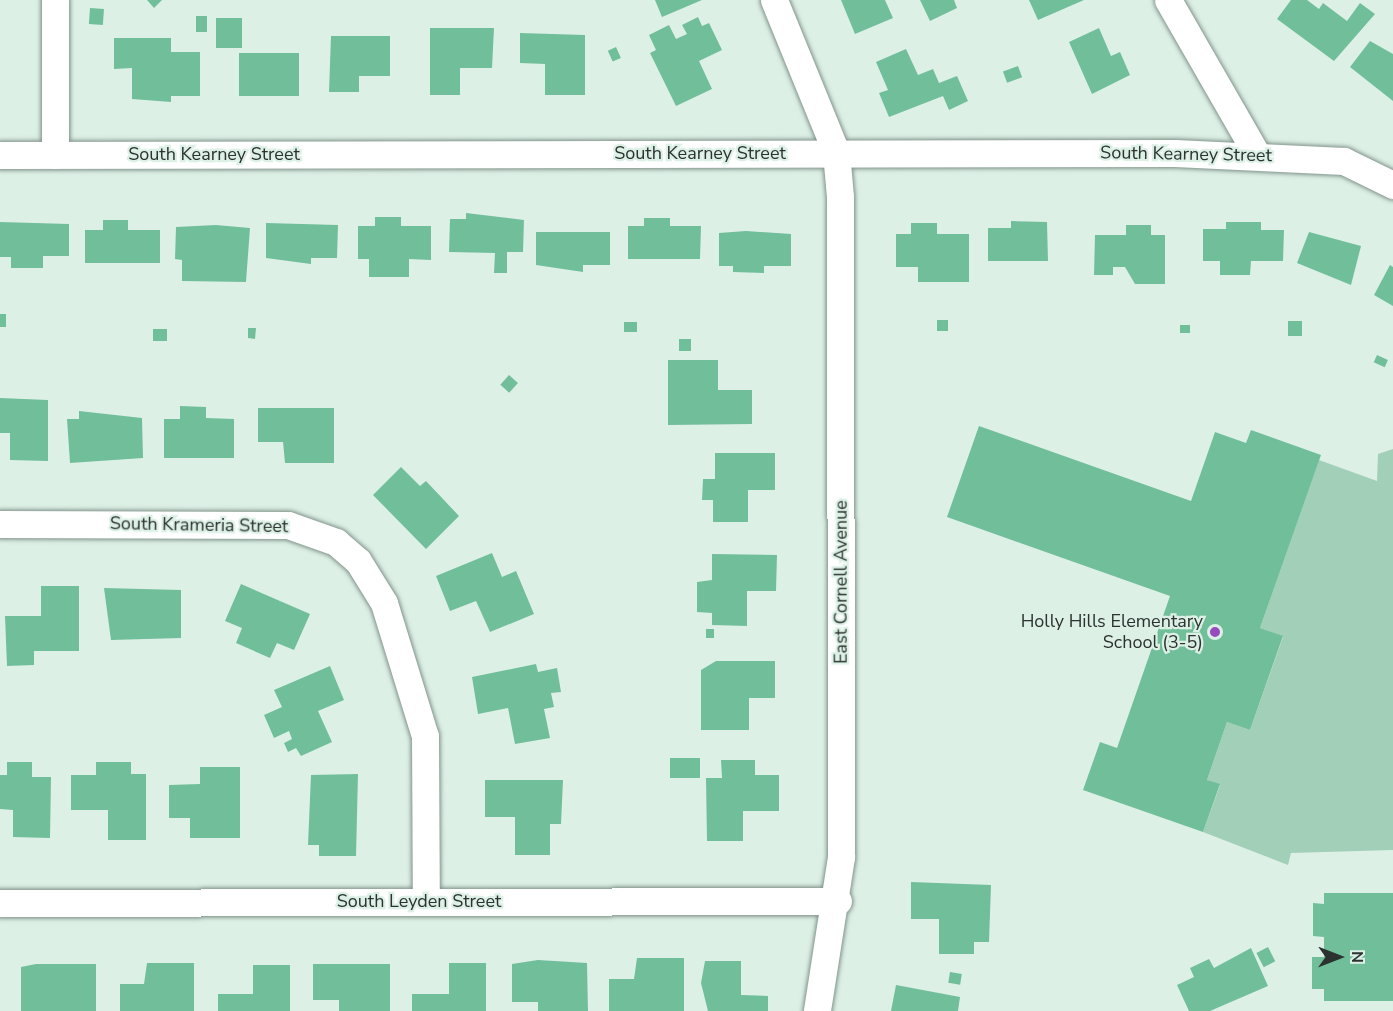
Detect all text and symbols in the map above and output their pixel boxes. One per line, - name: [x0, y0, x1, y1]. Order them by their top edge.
- street label: South Kearney Street: [614, 142, 786, 164]
- street label: South Kearney Street: [1100, 142, 1272, 166]
- street label: South Kearney Street: [128, 143, 300, 165]
- street label: East Cornell Avenue: [830, 500, 852, 664]
- street label: South Krameria Street: [110, 513, 288, 537]
- place label: Holly Hills Elementary School (3-5): [1021, 611, 1203, 654]
- marker: Holly Hills Elementary School (3-5): [1208, 625, 1222, 639]
- street label: South Leyden Street: [337, 890, 501, 912]
- north arrow: [1309, 927, 1369, 987]
- text: N: [1346, 951, 1368, 963]

